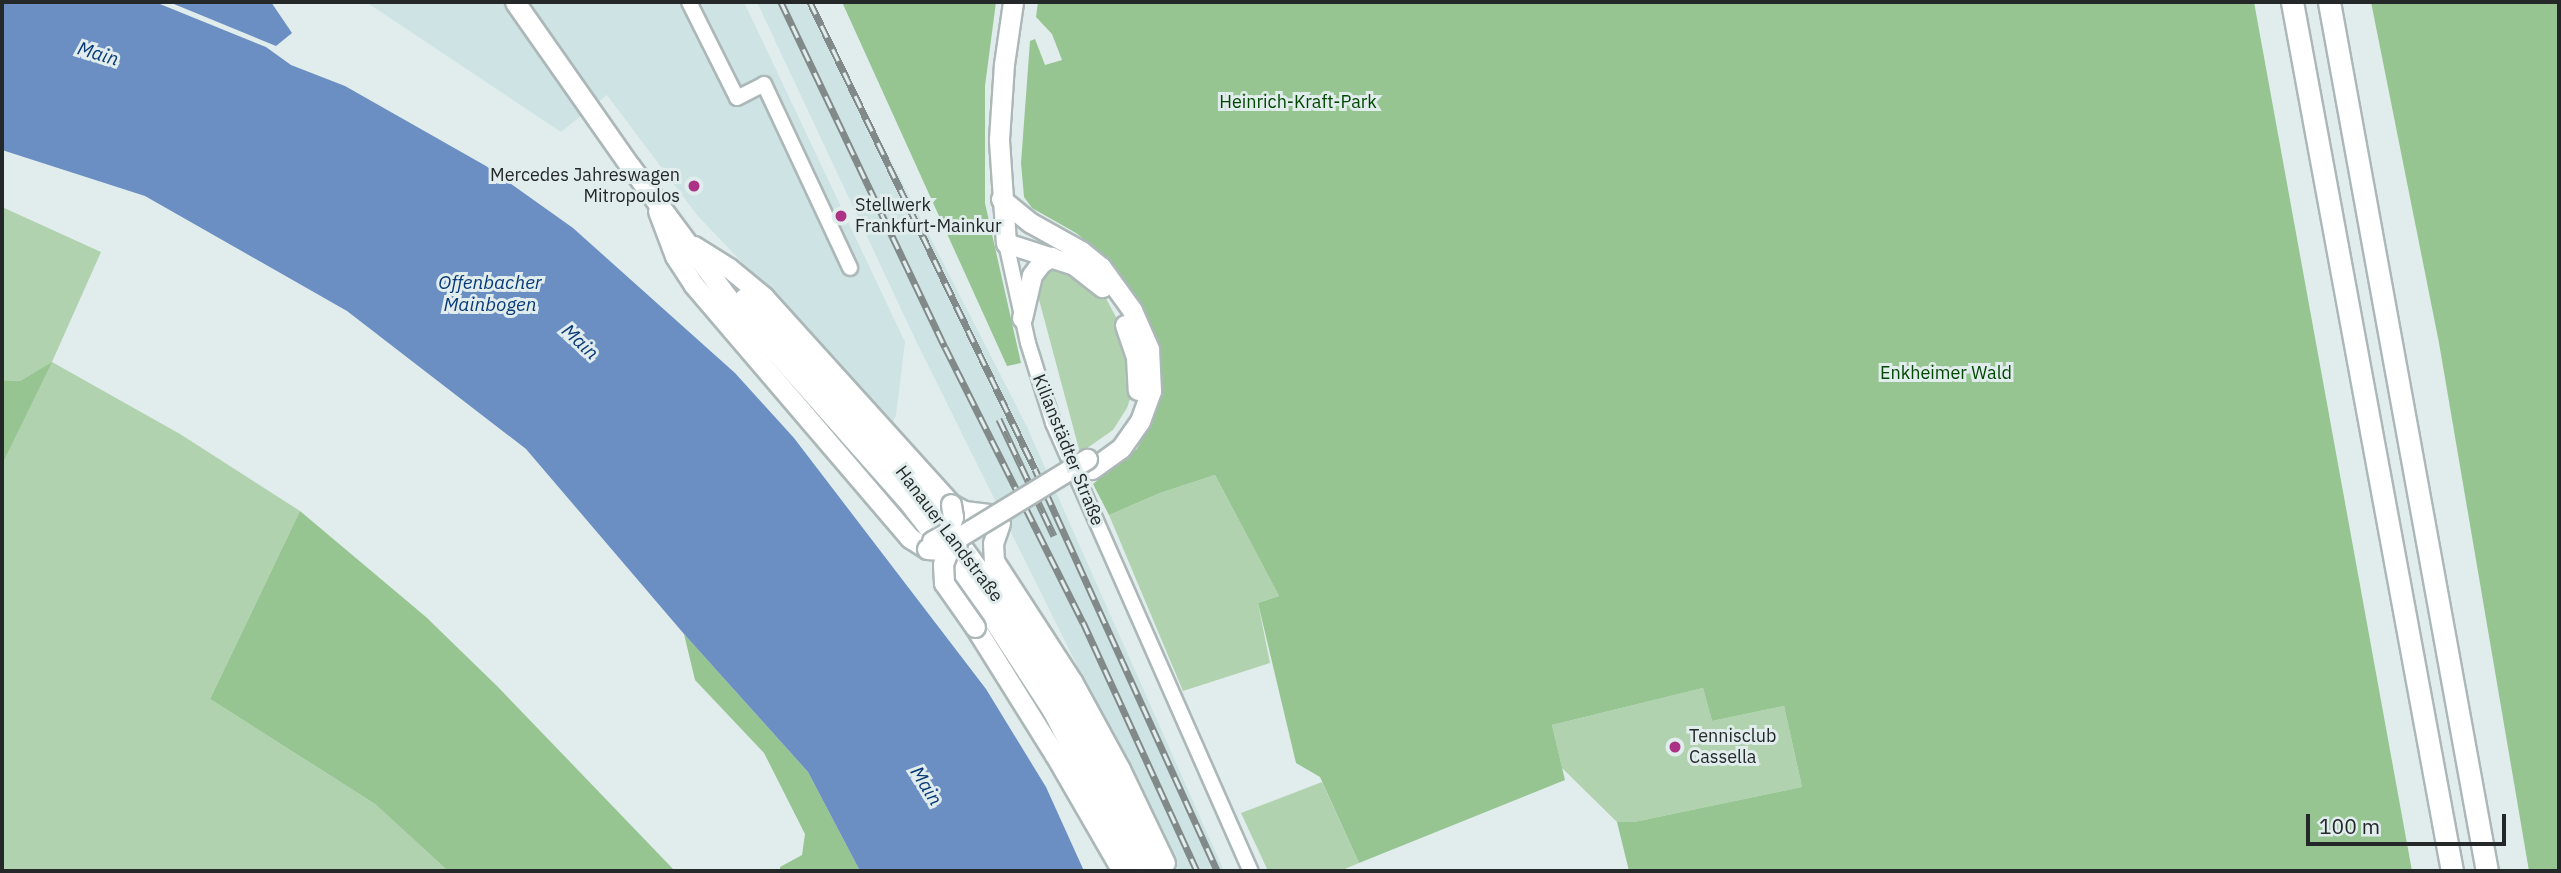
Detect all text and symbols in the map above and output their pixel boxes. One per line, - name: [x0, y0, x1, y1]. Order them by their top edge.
- water label: Main: [75, 37, 121, 71]
- park label: Heinrich-Kraft-Park: [1219, 91, 1377, 113]
- place label: Mercedes Jahreswagen Mitropoulos: [490, 165, 680, 208]
- marker: Mercedes Jahreswagen Mitropoulos: [686, 178, 702, 194]
- place label: Stellwerk Frankfurt-Mainkur: [855, 195, 1002, 238]
- marker: Stellwerk Frankfurt-Mainkur: [833, 208, 849, 224]
- water label: Offenbacher Mainbogen: [438, 272, 542, 316]
- water label: Main: [557, 319, 603, 365]
- park label: Enkheimer Wald: [1880, 362, 2012, 384]
- street label: Kilianstädter Straße: [1028, 371, 1108, 529]
- street label: Hanauer Landstraße: [891, 462, 1007, 606]
- place label: Tennisclub Cassella: [1689, 726, 1776, 768]
- marker: Tennisclub Cassella: [1667, 739, 1683, 755]
- water label: Main: [905, 762, 947, 810]
- scale bar: [2309, 800, 2508, 844]
- text: 100 m: [2319, 812, 2380, 840]

